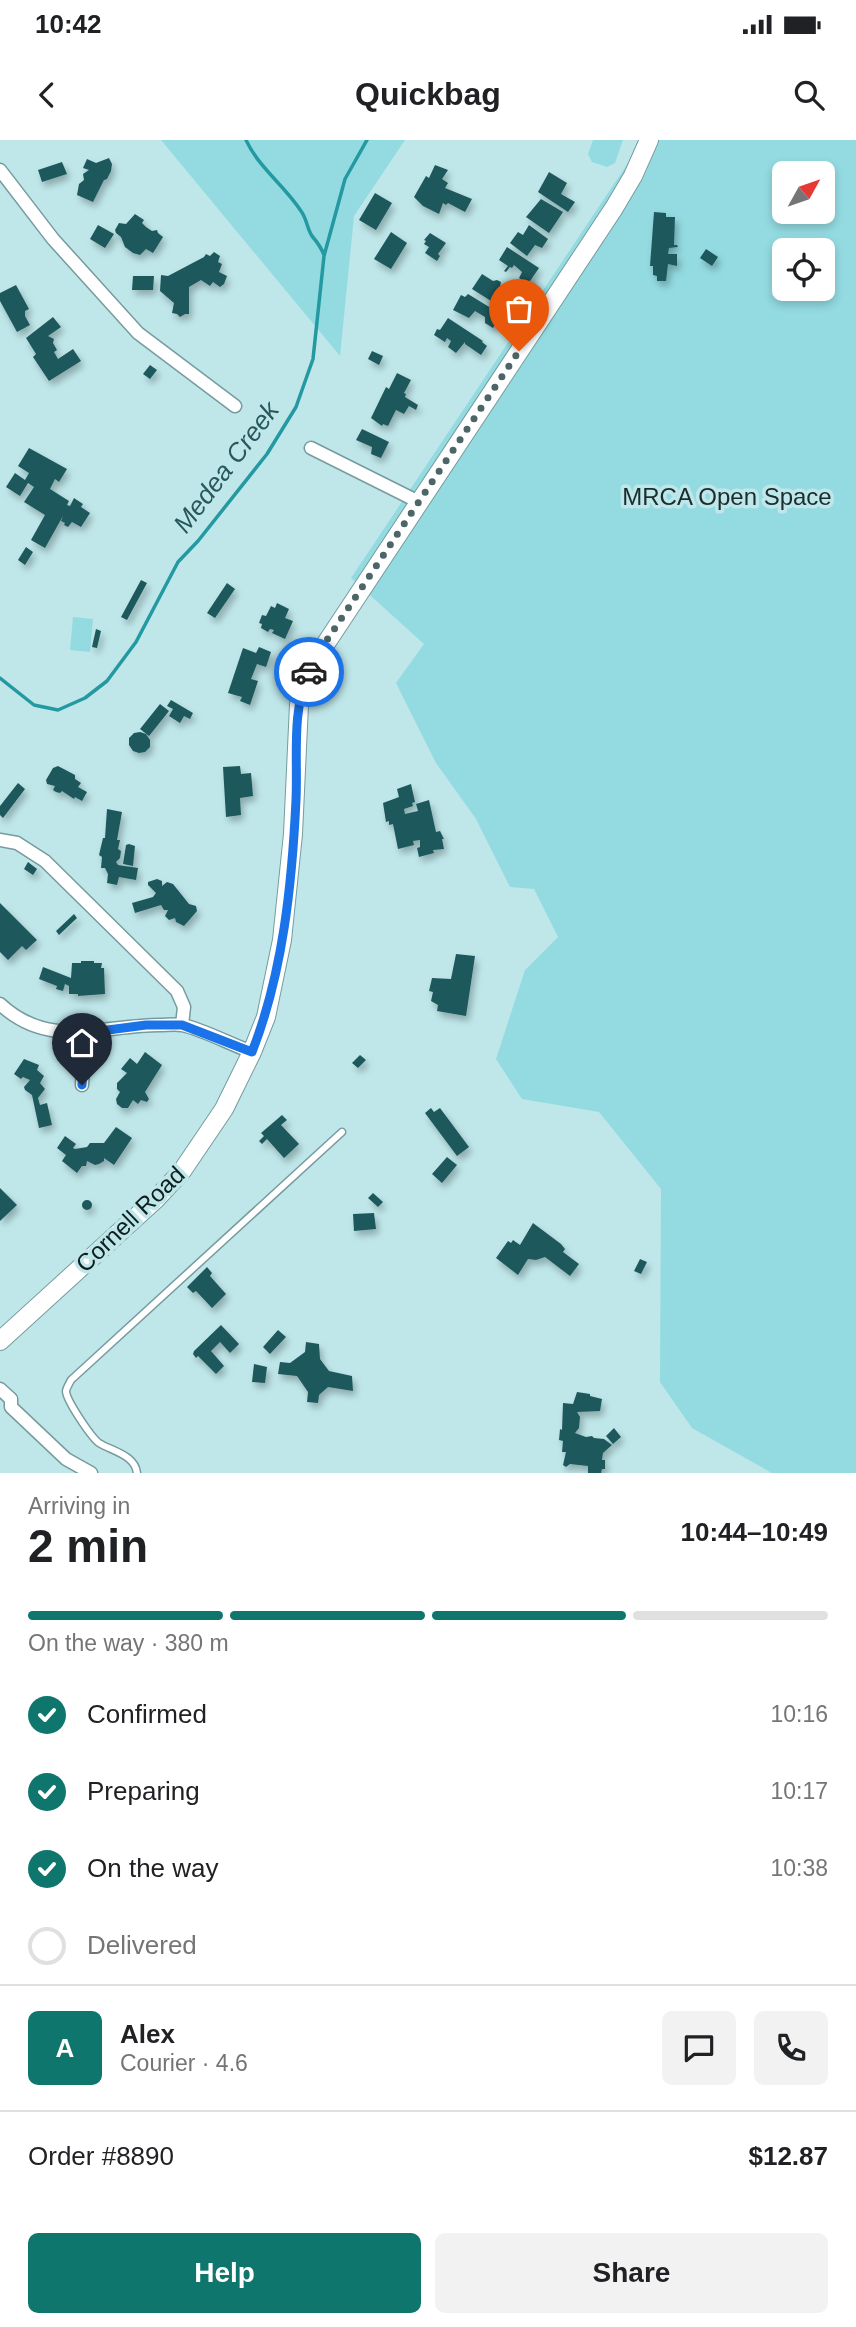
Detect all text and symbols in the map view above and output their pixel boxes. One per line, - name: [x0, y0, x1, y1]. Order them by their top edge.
- text: 10:42: [35, 9, 102, 39]
- icon: back: [28, 76, 66, 114]
- text: Quickbag: [355, 76, 501, 112]
- icon: search: [790, 76, 828, 114]
- north arrow: [772, 161, 835, 224]
- map controls: [772, 161, 835, 301]
- button: locate: [772, 238, 835, 301]
- pin: [489, 279, 549, 351]
- icon: bag: [500, 290, 538, 328]
- water label: Medea Creek: [167, 394, 286, 538]
- park label: MRCA Open Space: [622, 483, 832, 510]
- courier: [274, 637, 344, 707]
- icon: car: [290, 653, 328, 691]
- pin: [52, 1013, 112, 1085]
- icon: home: [63, 1024, 101, 1062]
- street label: Cornell Road: [70, 1161, 190, 1277]
- text: Arriving in: [28, 1493, 130, 1519]
- text: 10:44–10:49: [681, 1517, 828, 1547]
- text: 2 min: [28, 1520, 148, 1572]
- text: On the way · 380 m: [28, 1630, 229, 1656]
- icon: check: [28, 1696, 66, 1734]
- text: Confirmed: [87, 1699, 207, 1729]
- text: 10:16: [770, 1701, 828, 1727]
- icon: check: [28, 1773, 66, 1811]
- text: Preparing: [87, 1776, 200, 1806]
- text: 10:17: [770, 1778, 828, 1804]
- icon: check: [28, 1850, 66, 1888]
- text: On the way: [87, 1853, 219, 1883]
- text: 10:38: [770, 1855, 828, 1881]
- text: Delivered: [87, 1930, 197, 1960]
- button: chat: [662, 2011, 736, 2085]
- button: phone: [754, 2011, 828, 2085]
- text: Alex: [120, 2019, 175, 2049]
- text: A: [56, 2033, 74, 2063]
- text: Courier · 4.6: [120, 2050, 248, 2076]
- text: Order #8890: [28, 2141, 174, 2171]
- text: $12.87: [748, 2141, 828, 2171]
- button: Help: [28, 2233, 421, 2313]
- button: Share: [435, 2233, 828, 2313]

